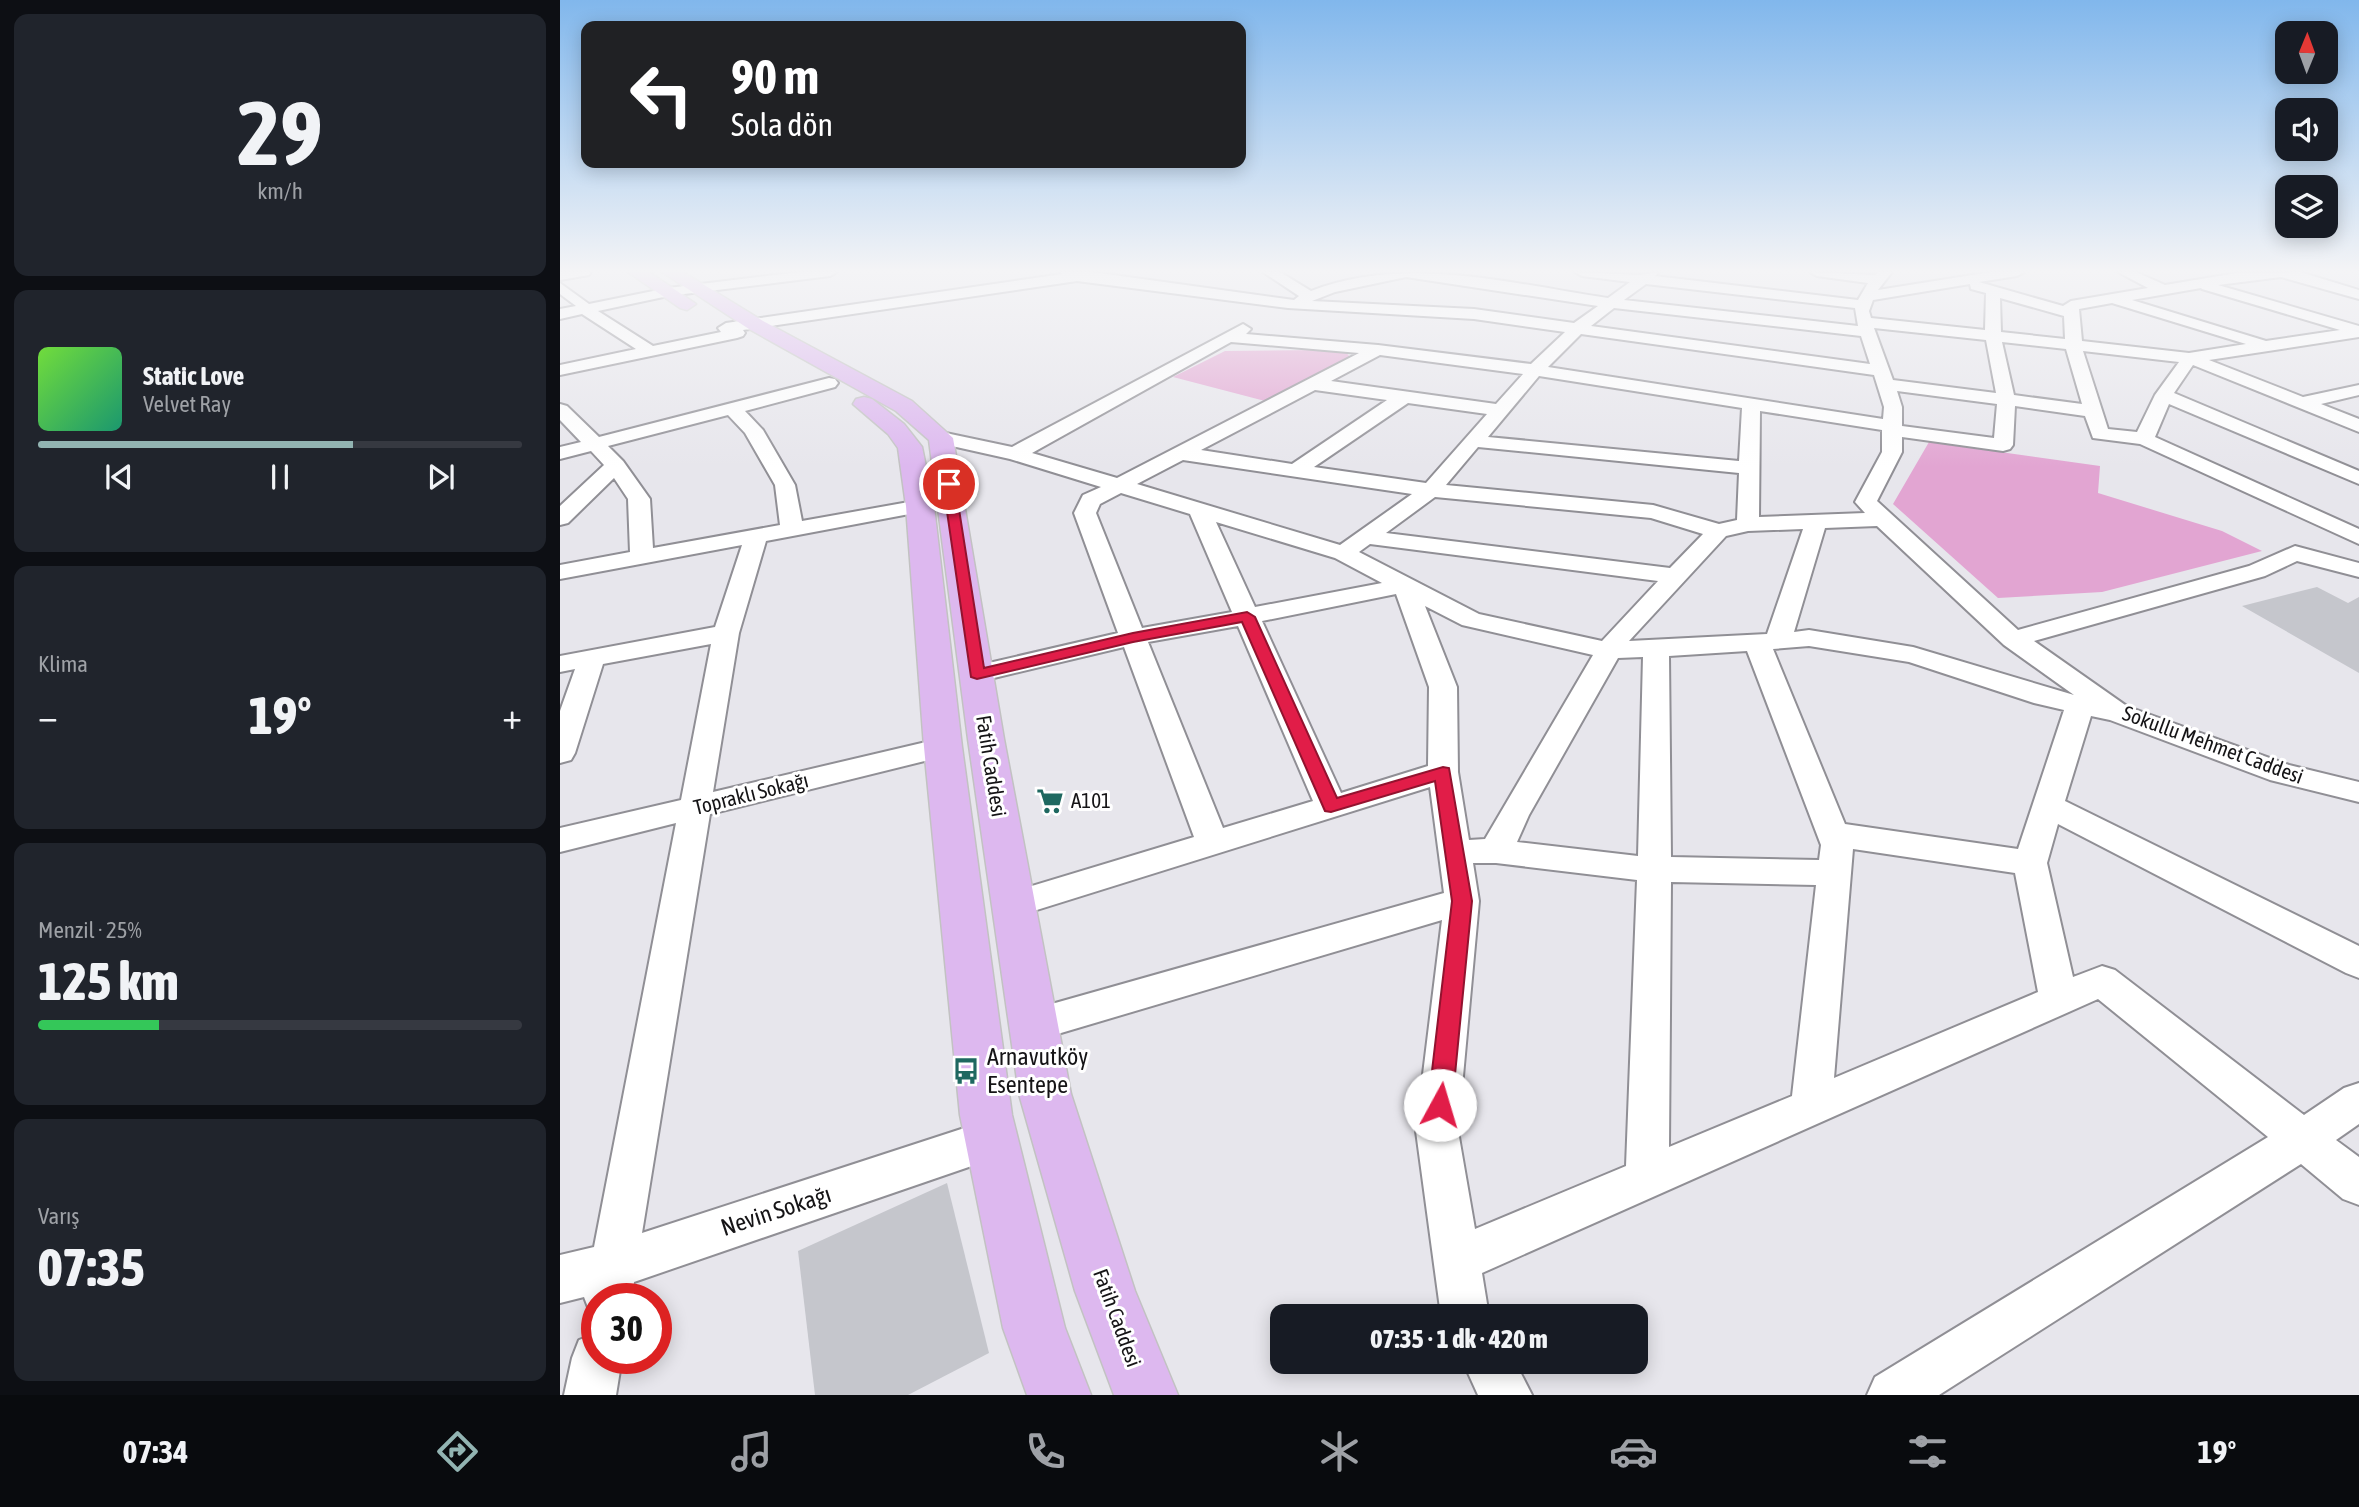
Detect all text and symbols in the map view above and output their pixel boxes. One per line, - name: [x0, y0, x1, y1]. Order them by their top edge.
- north arrow: [2275, 21, 2338, 84]
- map controls: [2275, 21, 2338, 238]
- text: 90 m: [731, 48, 819, 104]
- icon: left: [616, 49, 707, 140]
- text: 29: [237, 80, 323, 184]
- button: sound: [2275, 98, 2338, 161]
- text: Sola dön: [731, 106, 833, 143]
- button: layers: [2275, 175, 2338, 238]
- text: km/h: [257, 178, 303, 204]
- text: Static Love: [143, 361, 244, 391]
- text: Velvet Ray: [143, 391, 231, 417]
- pin: [919, 454, 979, 514]
- icon: previous: [100, 458, 138, 496]
- icon: pause: [261, 458, 299, 496]
- icon: next: [422, 458, 460, 496]
- icon: arrive: [930, 465, 968, 503]
- text: Klima: [38, 651, 88, 677]
- text: 19°: [248, 685, 312, 745]
- text: −: [38, 694, 58, 737]
- text: +: [502, 694, 522, 737]
- street label: Sokullu Mehmet Caddesi: [2120, 700, 2307, 788]
- street label: Fatih Caddesi: [972, 713, 1012, 818]
- street label: Topraklı Sokağı: [691, 767, 811, 819]
- supermarket icon: A101: [1035, 786, 1065, 816]
- place label: A101: [1071, 788, 1111, 812]
- text: Menzil · 25%: [38, 917, 142, 943]
- text: 125 km: [38, 951, 179, 1011]
- place label: Arnavutköy Esentepe: [987, 1043, 1088, 1098]
- bus stop icon: Arnavutköy Esentepe: [951, 1056, 981, 1086]
- position arrow: [1403, 1068, 1477, 1142]
- street label: Nevin Sokağı: [717, 1180, 834, 1241]
- text: Varış: [38, 1203, 79, 1229]
- text: 07:35: [38, 1237, 145, 1297]
- street label: Fatih Caddesi: [1089, 1265, 1147, 1370]
- speed limit sign: 30: [581, 1283, 672, 1374]
- text: 07:35 · 1 dk · 420 m: [1370, 1324, 1548, 1354]
- icon: directions: [433, 1427, 482, 1476]
- icon: music: [727, 1427, 776, 1476]
- icon: phone: [1021, 1427, 1070, 1476]
- icon: climate: [1315, 1427, 1364, 1476]
- icon: car: [1609, 1427, 1658, 1476]
- icon: filters: [1903, 1427, 1952, 1476]
- text: 07:34: [123, 1433, 188, 1470]
- text: 19°: [2197, 1433, 2236, 1470]

